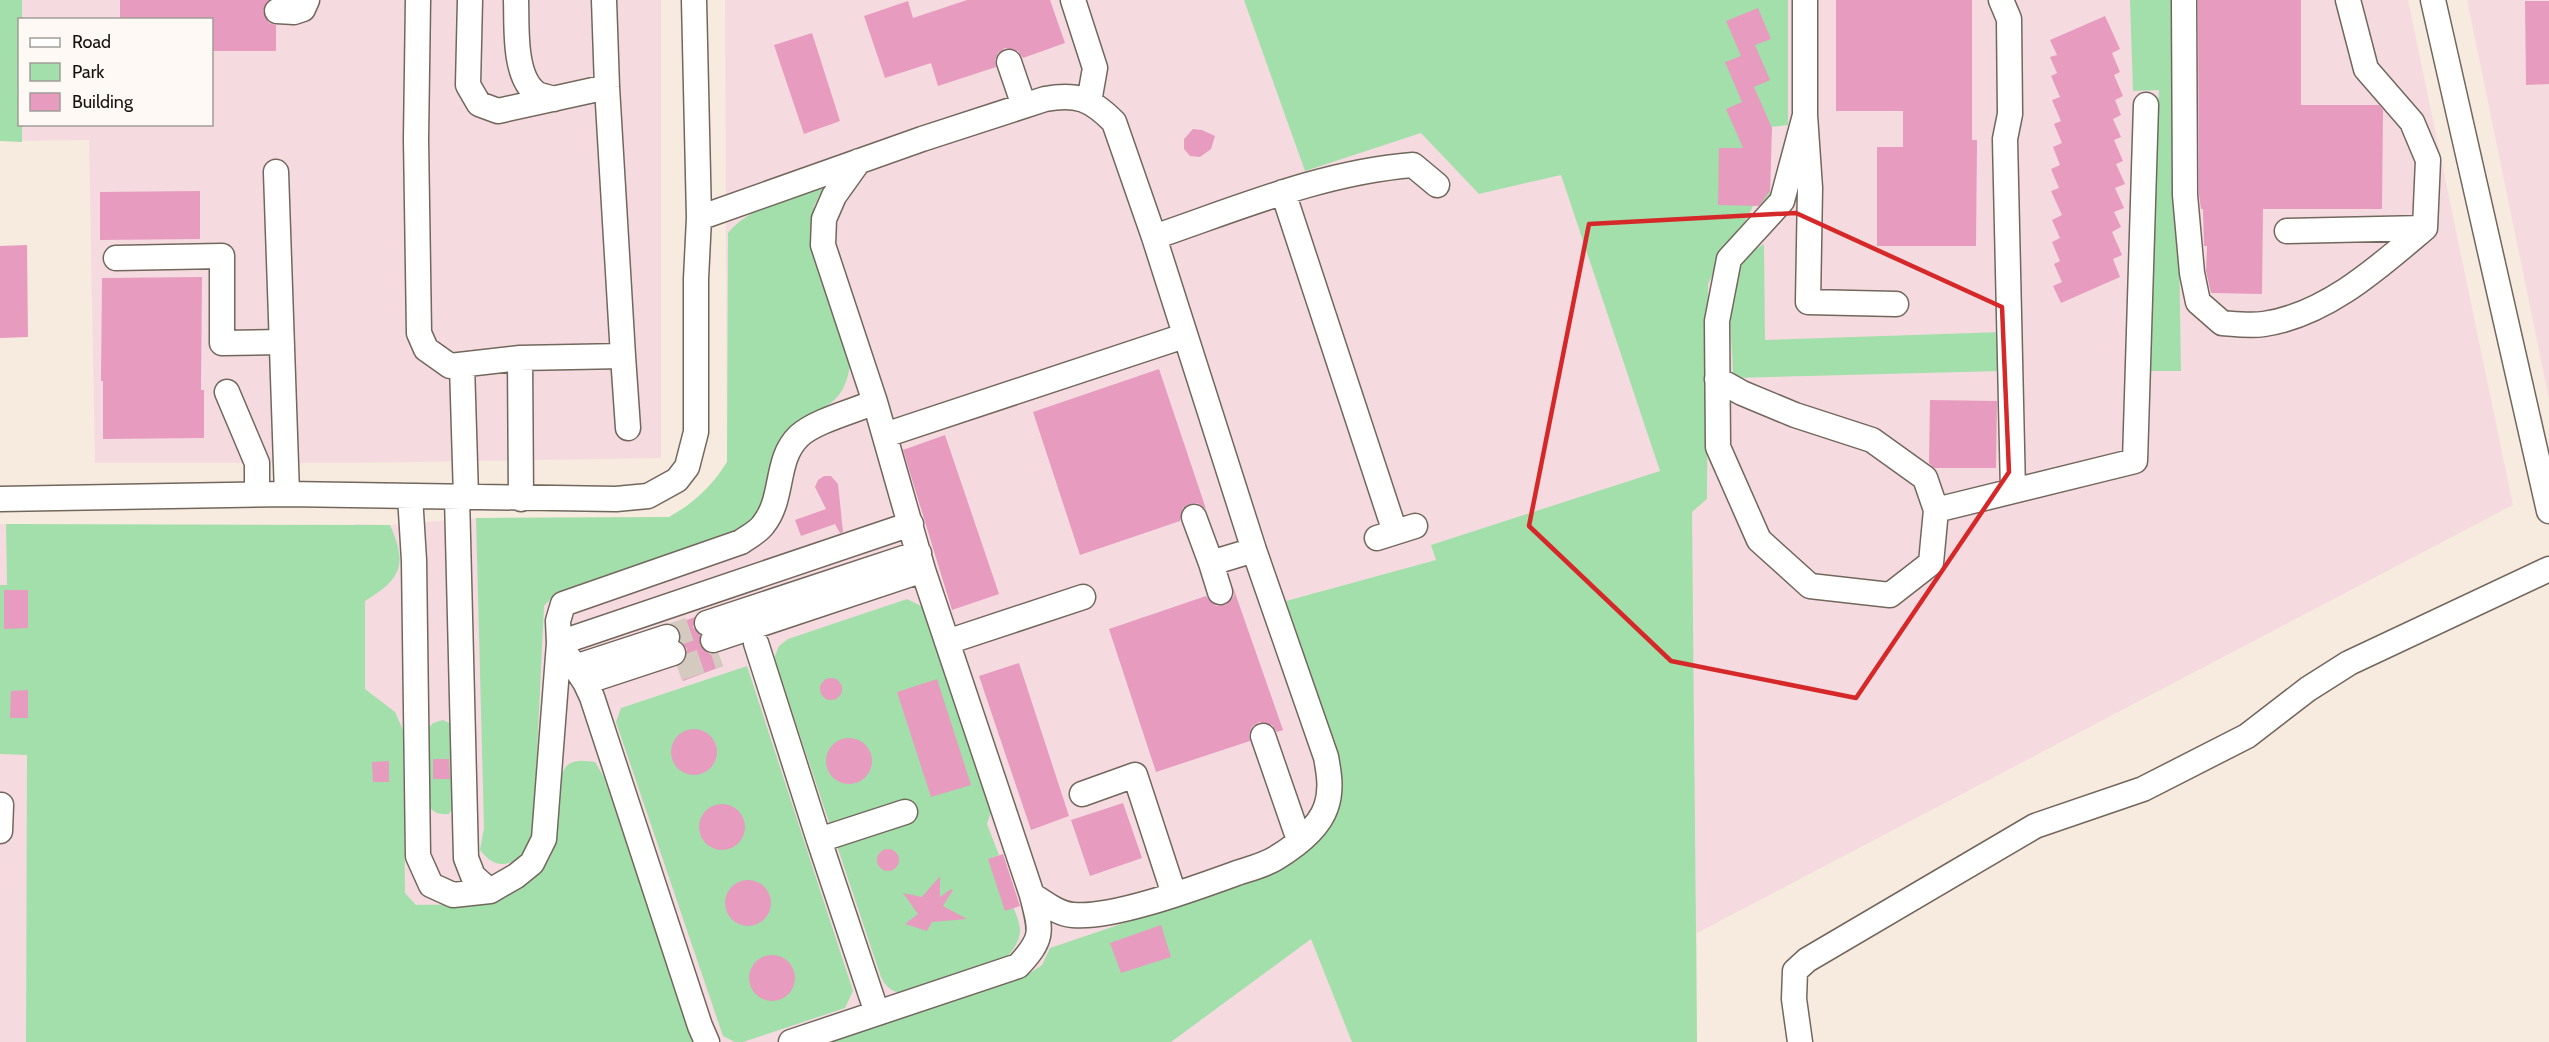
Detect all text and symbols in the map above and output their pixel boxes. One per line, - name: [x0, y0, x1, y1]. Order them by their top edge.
- legend: [18, 18, 213, 126]
- text: Road: [72, 31, 111, 53]
- text: Park: [72, 61, 105, 83]
- text: Building: [72, 91, 134, 113]

